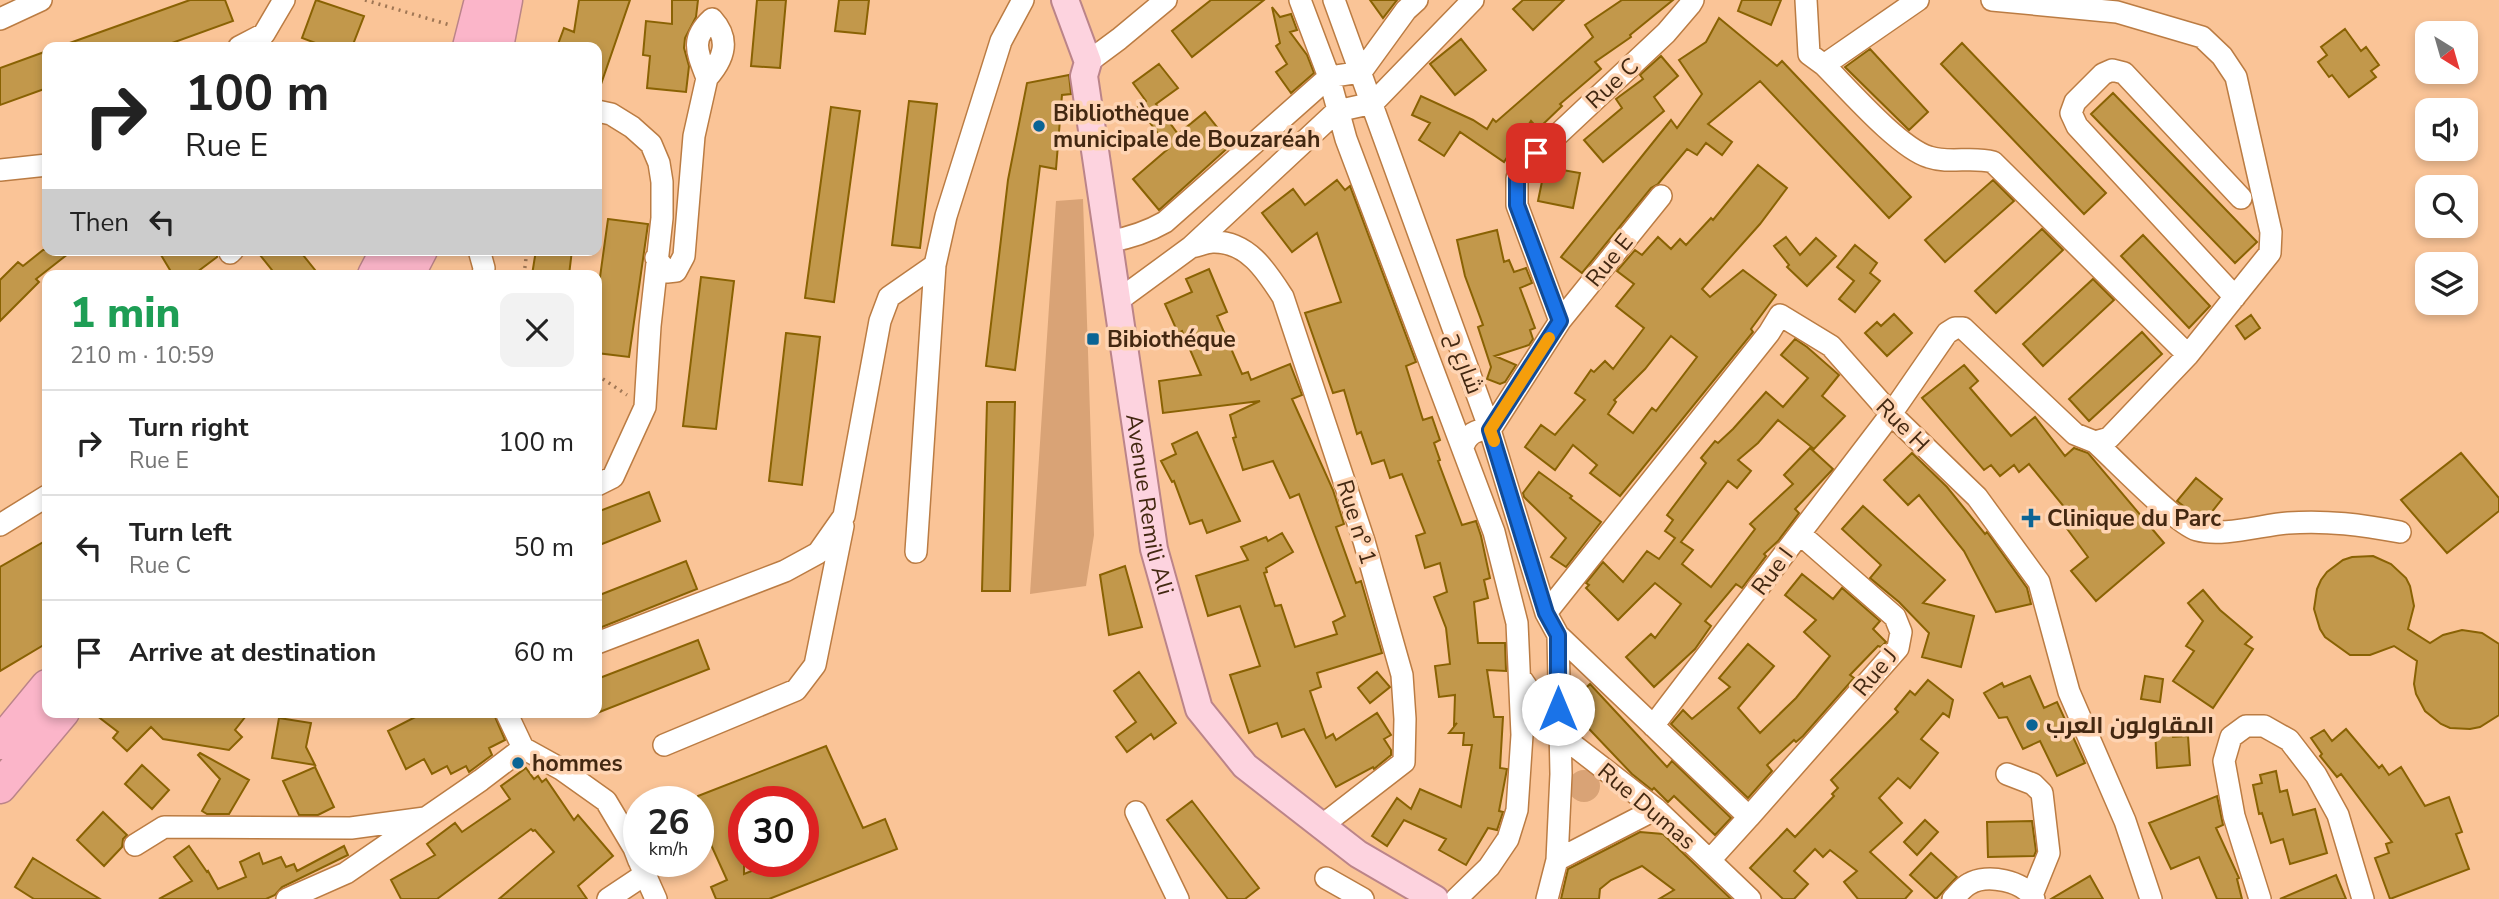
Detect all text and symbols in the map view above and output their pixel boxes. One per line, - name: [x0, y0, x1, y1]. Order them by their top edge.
- north arrow: [2415, 21, 2478, 84]
- map controls: [2415, 21, 2478, 315]
- street label: Rue C: [1579, 51, 1646, 116]
- text: 100 m: [185, 60, 329, 127]
- icon: right: [70, 70, 161, 161]
- place label: Bibliothèque municipale de Bouzaréah: [1053, 98, 1320, 155]
- button: sound: [2415, 98, 2478, 161]
- marker: Bibliothèque municipale de Bouzaréah: [1031, 118, 1047, 134]
- pin: [1506, 123, 1566, 183]
- text: Rue E: [185, 124, 268, 167]
- icon: arrive: [1517, 134, 1555, 172]
- button: search: [2415, 175, 2478, 238]
- icon: left: [143, 203, 181, 241]
- text: Then: [70, 205, 129, 240]
- street label: Rue E: [1579, 227, 1640, 293]
- button: layers: [2415, 252, 2478, 315]
- text: 1 min: [70, 285, 180, 342]
- button: close: [500, 293, 574, 367]
- place label: Bibiothéque: [1107, 324, 1236, 355]
- street label: شارع ح: [1439, 328, 1490, 398]
- marker: Bibiothéque: [1085, 331, 1101, 347]
- text: 210 m · 10:59: [70, 340, 215, 371]
- street label: Rue H: [1869, 392, 1936, 459]
- text: Turn right: [129, 410, 248, 445]
- street label: Avenue Remili Ali: [1118, 412, 1181, 599]
- icon: right: [70, 424, 108, 462]
- text: 100 m: [498, 425, 574, 460]
- text: Rue E: [129, 445, 189, 476]
- street label: Rue n° 1: [1329, 476, 1384, 568]
- place label: Clinique du Parc: [2047, 503, 2221, 534]
- marker: Clinique du Parc: [2021, 508, 2041, 528]
- text: Turn left: [129, 515, 232, 550]
- icon: left: [70, 529, 108, 567]
- text: 50 m: [514, 530, 574, 565]
- street label: Rue I: [1744, 541, 1801, 602]
- text: Rue C: [129, 550, 191, 581]
- icon: arrive: [70, 634, 108, 672]
- text: Arrive at destination: [129, 635, 376, 670]
- text: 60 m: [514, 635, 574, 670]
- street label: Rue J: [1846, 642, 1905, 703]
- position arrow: [1521, 672, 1595, 746]
- place label: المقاولون العرب: [2046, 710, 2214, 741]
- marker: المقاولون العرب: [2024, 717, 2040, 733]
- place label: hommes: [532, 748, 623, 779]
- marker: hommes: [510, 755, 526, 771]
- street label: Rue Dumas: [1591, 756, 1702, 857]
- speed limit sign: 30: [728, 786, 819, 877]
- text: 26: [647, 799, 690, 846]
- text: km/h: [649, 837, 688, 861]

